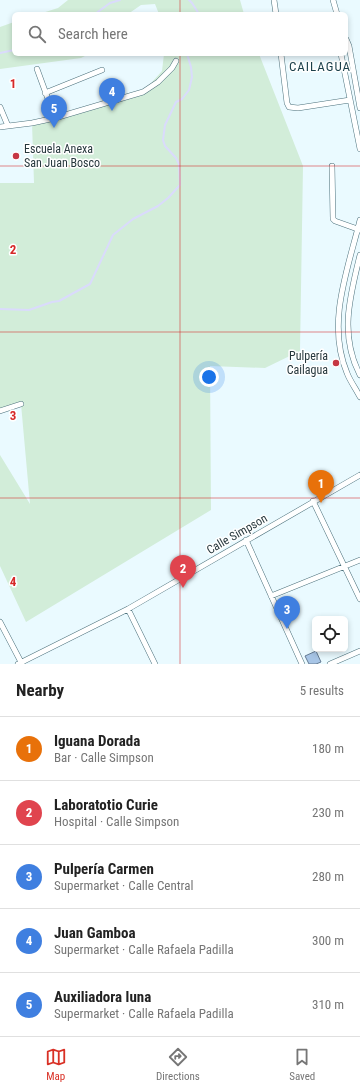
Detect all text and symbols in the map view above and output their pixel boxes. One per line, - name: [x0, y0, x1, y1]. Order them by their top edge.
- search box: [12, 12, 348, 56]
- icon: search: [26, 23, 48, 45]
- text: Search here: [58, 25, 128, 43]
- district label: CAILAGUA: [289, 59, 351, 74]
- text: 1: [10, 76, 16, 91]
- pin: 4: [99, 78, 125, 111]
- pin: 5: [41, 95, 67, 128]
- place label: Escuela Anexa San Juan Bosco: [24, 142, 100, 170]
- marker: Escuela Anexa San Juan Bosco: [11, 151, 21, 161]
- text: 2: [10, 242, 17, 257]
- place label: Pulpería Cailagua: [287, 349, 328, 377]
- marker: Pulpería Cailagua: [331, 358, 341, 368]
- your location: [199, 367, 219, 387]
- text: 3: [10, 408, 16, 423]
- pin: 1: [308, 470, 334, 503]
- street label: Calle Simpson: [204, 511, 270, 557]
- pin: 2: [170, 555, 196, 588]
- text: 4: [10, 574, 17, 589]
- pin: 3: [274, 596, 300, 629]
- map controls: [312, 616, 348, 652]
- button: locate: [312, 616, 348, 652]
- text: Nearby: [16, 680, 64, 700]
- text: 5 results: [300, 683, 344, 698]
- text: Iguana Dorada: [54, 732, 140, 750]
- text: 1: [26, 741, 32, 756]
- text: 180 m: [312, 741, 344, 756]
- text: Bar · Calle Simpson: [54, 750, 154, 765]
- text: Laboratotio Curie: [54, 796, 158, 814]
- text: 2: [26, 805, 32, 820]
- text: 230 m: [312, 805, 344, 820]
- text: Hospital · Calle Simpson: [54, 814, 179, 829]
- text: Pulpería Carmen: [54, 860, 154, 878]
- text: 3: [26, 869, 32, 884]
- text: 280 m: [312, 869, 344, 884]
- text: Supermarket · Calle Central: [54, 878, 193, 893]
- text: Juan Gamboa: [54, 924, 136, 942]
- text: 4: [26, 933, 32, 948]
- text: 300 m: [312, 933, 344, 948]
- text: Supermarket · Calle Rafaela Padilla: [54, 942, 234, 957]
- text: Auxiliadora luna: [54, 988, 151, 1006]
- text: 5: [26, 997, 32, 1012]
- text: 310 m: [312, 997, 344, 1012]
- text: Supermarket · Calle Rafaela Padilla: [54, 1006, 234, 1021]
- tab: Map: [45, 1046, 67, 1083]
- tab: Directions: [156, 1046, 200, 1083]
- tab: Saved: [289, 1046, 315, 1083]

